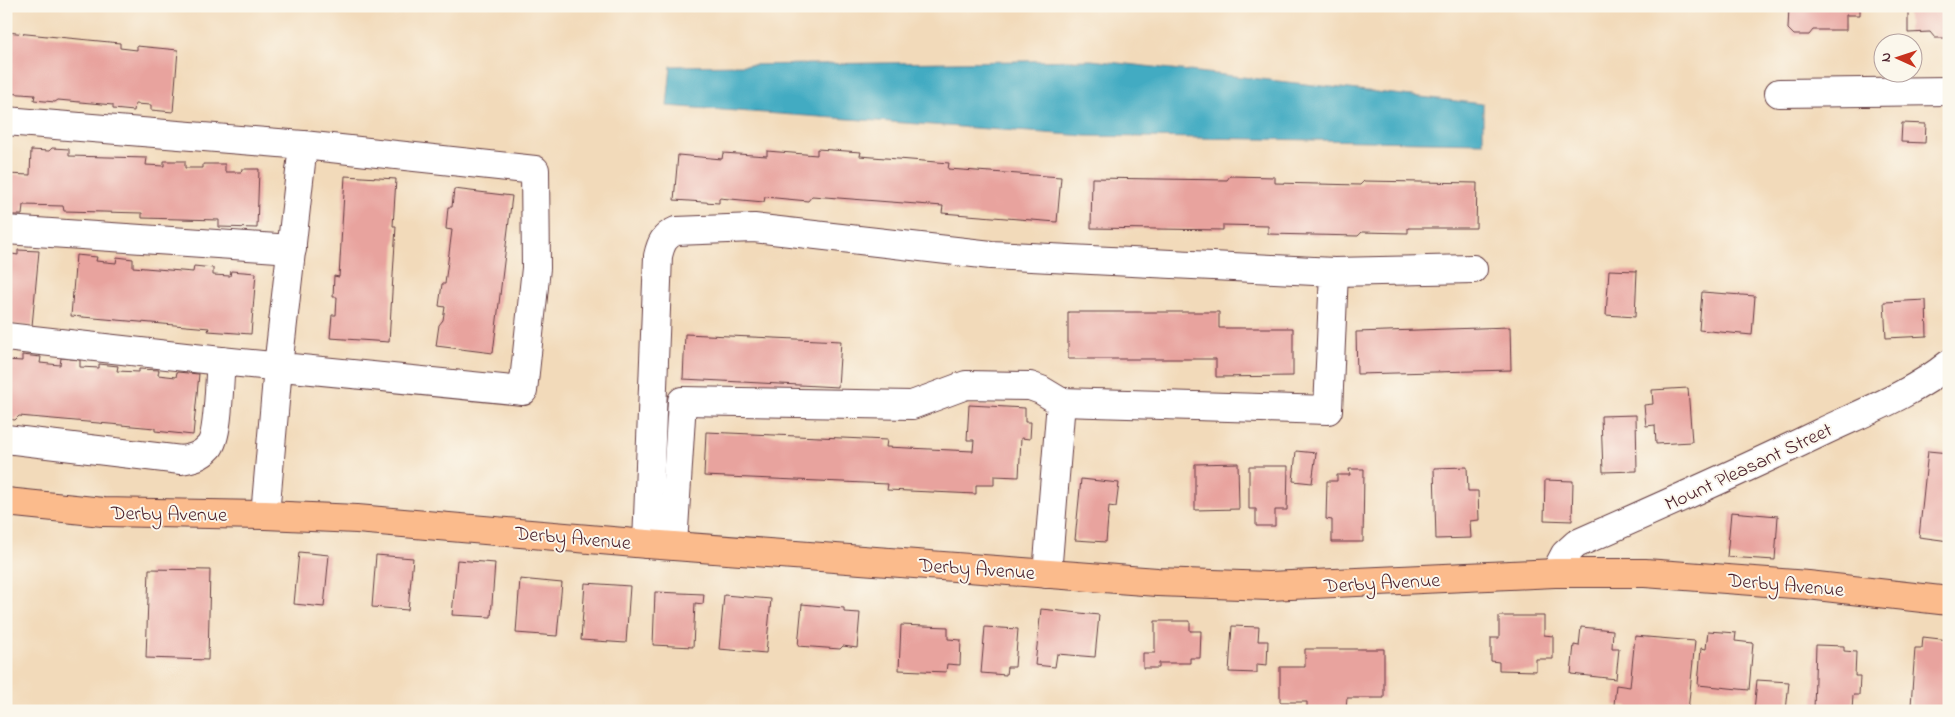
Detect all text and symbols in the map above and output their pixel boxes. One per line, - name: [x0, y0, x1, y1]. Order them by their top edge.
- north arrow: [1872, 32, 1922, 82]
- text: N: [1876, 52, 1897, 63]
- street label: Mount Pleasant Street: [1660, 417, 1838, 520]
- street label: Derby Avenue: [110, 500, 227, 531]
- street label: Derby Avenue: [513, 520, 632, 559]
- street label: Derby Avenue: [917, 552, 1036, 589]
- street label: Derby Avenue: [1322, 567, 1441, 602]
- street label: Derby Avenue: [1726, 567, 1845, 606]

